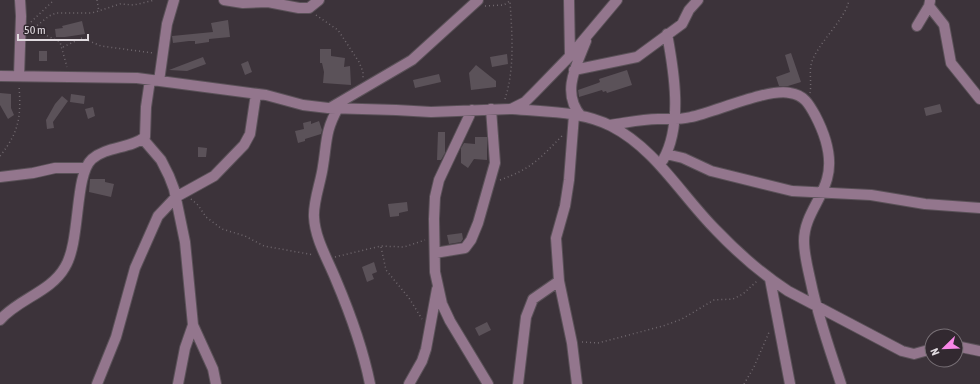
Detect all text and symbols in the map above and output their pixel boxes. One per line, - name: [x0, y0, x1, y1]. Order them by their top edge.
- scale bar: [18, 16, 88, 42]
- text: 50 m: [24, 23, 46, 37]
- north arrow: [924, 328, 964, 368]
- text: N: [928, 347, 942, 357]

